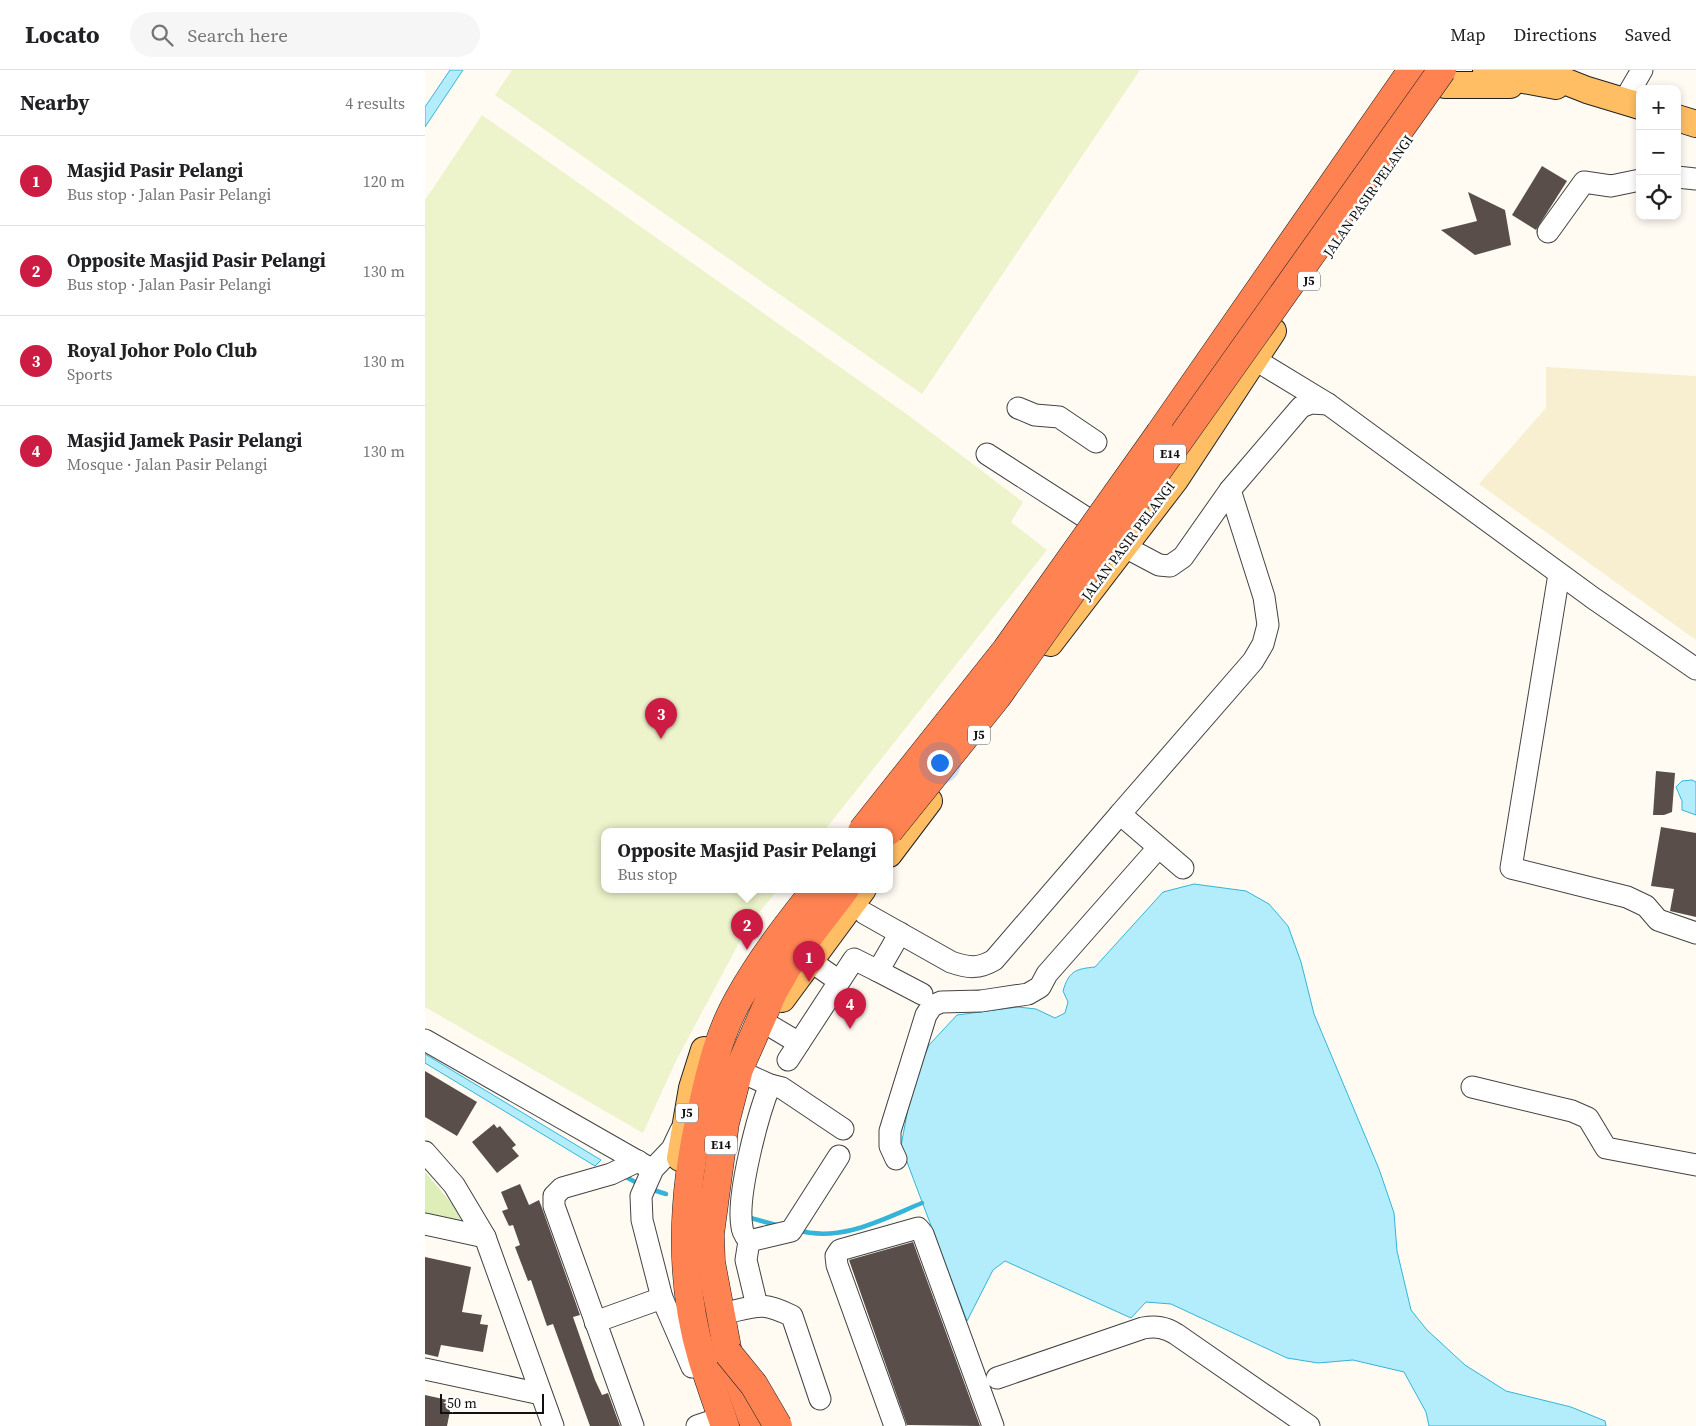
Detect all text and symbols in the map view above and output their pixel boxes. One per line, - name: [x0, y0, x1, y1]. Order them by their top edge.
- search box: [130, 12, 480, 57]
- text: Locato: [25, 18, 100, 51]
- icon: search: [148, 21, 176, 49]
- text: Search here: [188, 22, 288, 48]
- text: Map: [1450, 22, 1486, 47]
- text: Directions: [1514, 22, 1597, 47]
- text: Saved: [1625, 22, 1671, 47]
- map controls: [1636, 85, 1681, 220]
- button: +: [1636, 85, 1681, 130]
- text: Nearby: [20, 88, 90, 117]
- text: 4 results: [345, 92, 405, 114]
- button: −: [1636, 130, 1681, 175]
- street label: JALAN PASIR PELANGI: [1318, 131, 1418, 262]
- text: Masjid Pasir Pelangi: [67, 157, 243, 183]
- text: 1: [32, 170, 40, 192]
- text: 120 m: [363, 170, 405, 192]
- button: locate: [1636, 175, 1681, 220]
- text: Bus stop · Jalan Pasir Pelangi: [67, 183, 271, 205]
- text: Opposite Masjid Pasir Pelangi: [67, 247, 326, 273]
- text: 2: [32, 260, 40, 282]
- text: 130 m: [363, 260, 405, 282]
- road number: J5: [1298, 272, 1320, 290]
- text: Bus stop · Jalan Pasir Pelangi: [67, 273, 271, 295]
- text: Royal Johor Polo Club: [67, 337, 257, 363]
- text: 3: [32, 350, 40, 372]
- text: 130 m: [363, 350, 405, 372]
- text: Sports: [67, 363, 112, 385]
- text: Masjid Jamek Pasir Pelangi: [67, 427, 302, 453]
- text: 4: [32, 440, 40, 462]
- text: 130 m: [363, 440, 405, 462]
- road number: E14: [1154, 444, 1186, 464]
- text: Mosque · Jalan Pasir Pelangi: [67, 453, 267, 475]
- street label: JALAN PASIR PELANGI: [1076, 477, 1180, 606]
- pin: 3: [645, 698, 677, 739]
- road number: J5: [968, 726, 990, 744]
- your location: [927, 750, 953, 776]
- popup: [601, 828, 893, 893]
- text: Opposite Masjid Pasir Pelangi: [618, 837, 876, 863]
- text: Bus stop: [618, 863, 677, 885]
- pin: 2: [731, 909, 763, 950]
- pin: 1: [793, 941, 825, 982]
- pin: 4: [834, 988, 866, 1029]
- road number: J5: [676, 1104, 698, 1122]
- road number: E14: [705, 1136, 737, 1154]
- scale bar: [440, 1391, 544, 1414]
- text: 50 m: [447, 1393, 477, 1413]

